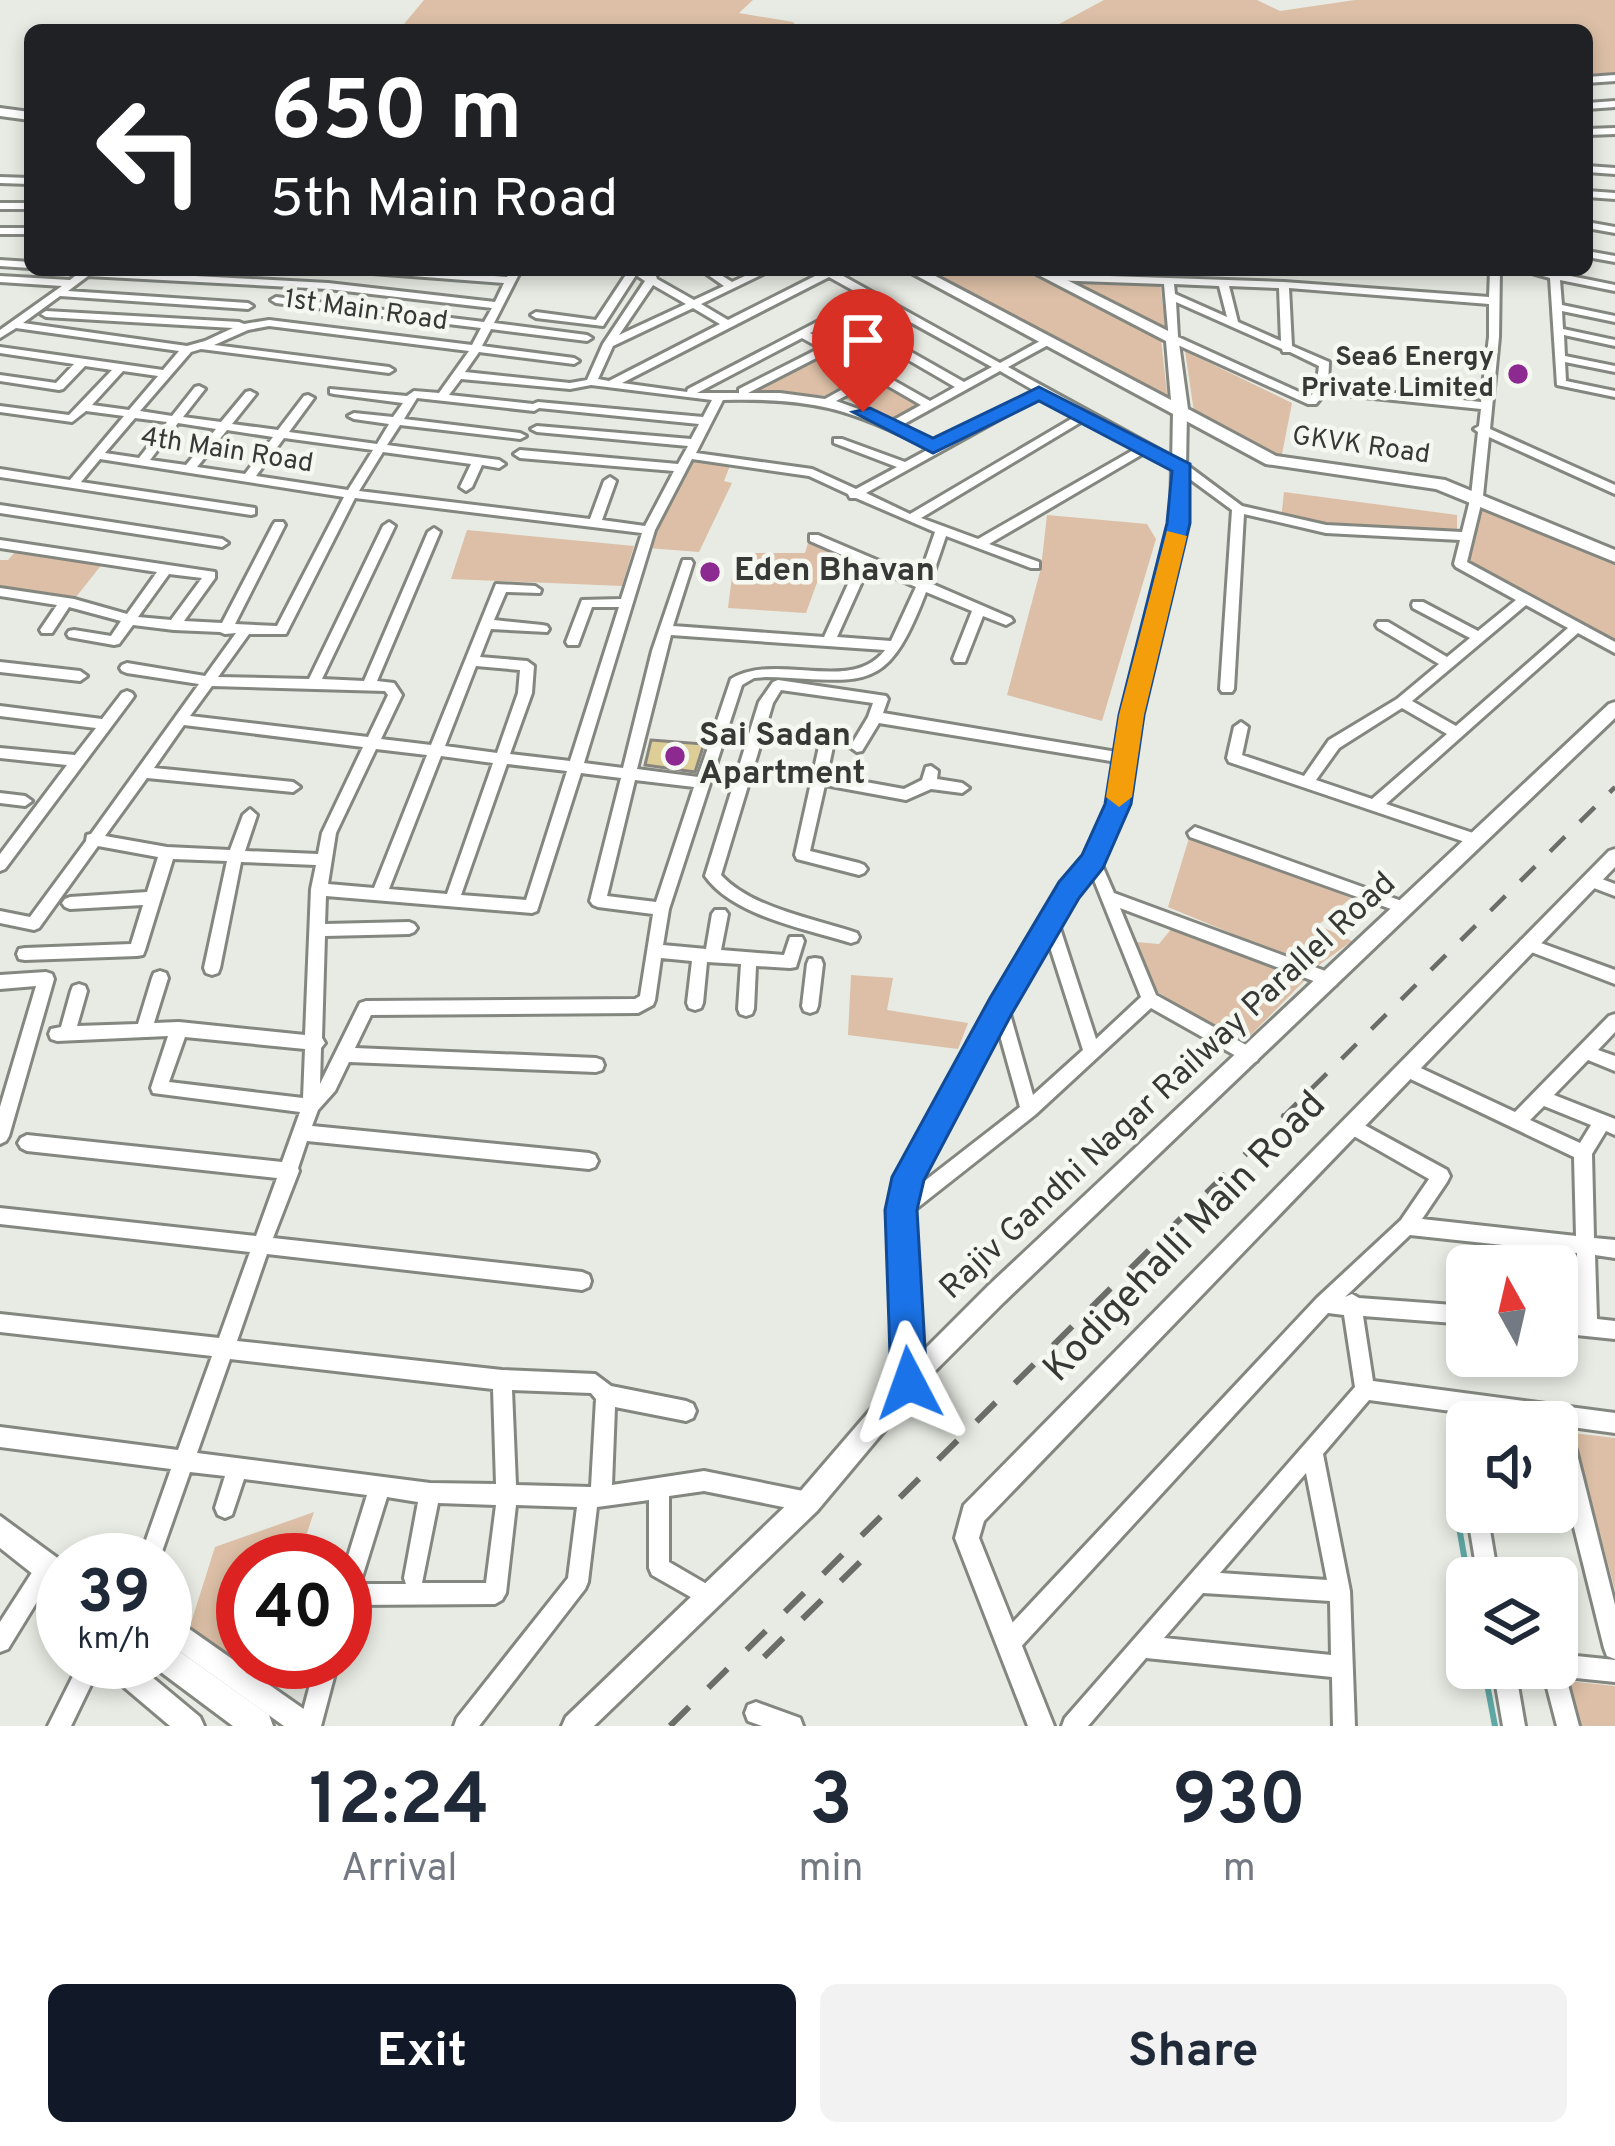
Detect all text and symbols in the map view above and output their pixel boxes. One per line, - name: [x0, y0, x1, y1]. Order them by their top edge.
- text: 650 m: [270, 63, 523, 169]
- icon: left: [72, 72, 228, 228]
- text: 5th Main Road: [270, 167, 618, 236]
- street label: 1st Main Road: [282, 283, 450, 339]
- pin: [812, 289, 914, 412]
- icon: arrive: [830, 307, 896, 373]
- place label: Sea6 Energy Private Limited: [1301, 341, 1494, 406]
- marker: Sea6 Energy Private Limited: [1505, 361, 1531, 387]
- street label: GKVK Road: [1290, 420, 1432, 472]
- street label: 4th Main Road: [138, 421, 316, 481]
- place label: Eden Bhavan: [734, 551, 935, 593]
- marker: Eden Bhavan: [697, 559, 723, 585]
- place label: Sai Sadan Apartment: [699, 716, 866, 796]
- marker: Sai Sadan Apartment: [662, 743, 688, 769]
- street label: Rajiv Gandhi Nagar Railway Parallel Road: [932, 864, 1406, 1310]
- street label: Kodigehalli Main Road: [1034, 1082, 1338, 1394]
- north arrow: [1446, 1245, 1578, 1377]
- map controls: [1446, 1245, 1578, 1689]
- position arrow: [846, 1320, 972, 1446]
- button: sound: [1446, 1401, 1578, 1533]
- speed limit sign: 40: [216, 1533, 372, 1689]
- button: layers: [1446, 1557, 1578, 1689]
- text: 39: [78, 1558, 150, 1634]
- text: km/h: [78, 1622, 150, 1659]
- text: 12:24: [309, 1758, 490, 1850]
- text: 3: [809, 1758, 853, 1850]
- text: 930: [1172, 1758, 1306, 1850]
- text: Arrival: [341, 1846, 457, 1895]
- text: min: [799, 1846, 863, 1895]
- text: m: [1223, 1846, 1256, 1895]
- button: Exit: [48, 1984, 796, 2122]
- button: Share: [820, 1984, 1567, 2122]

